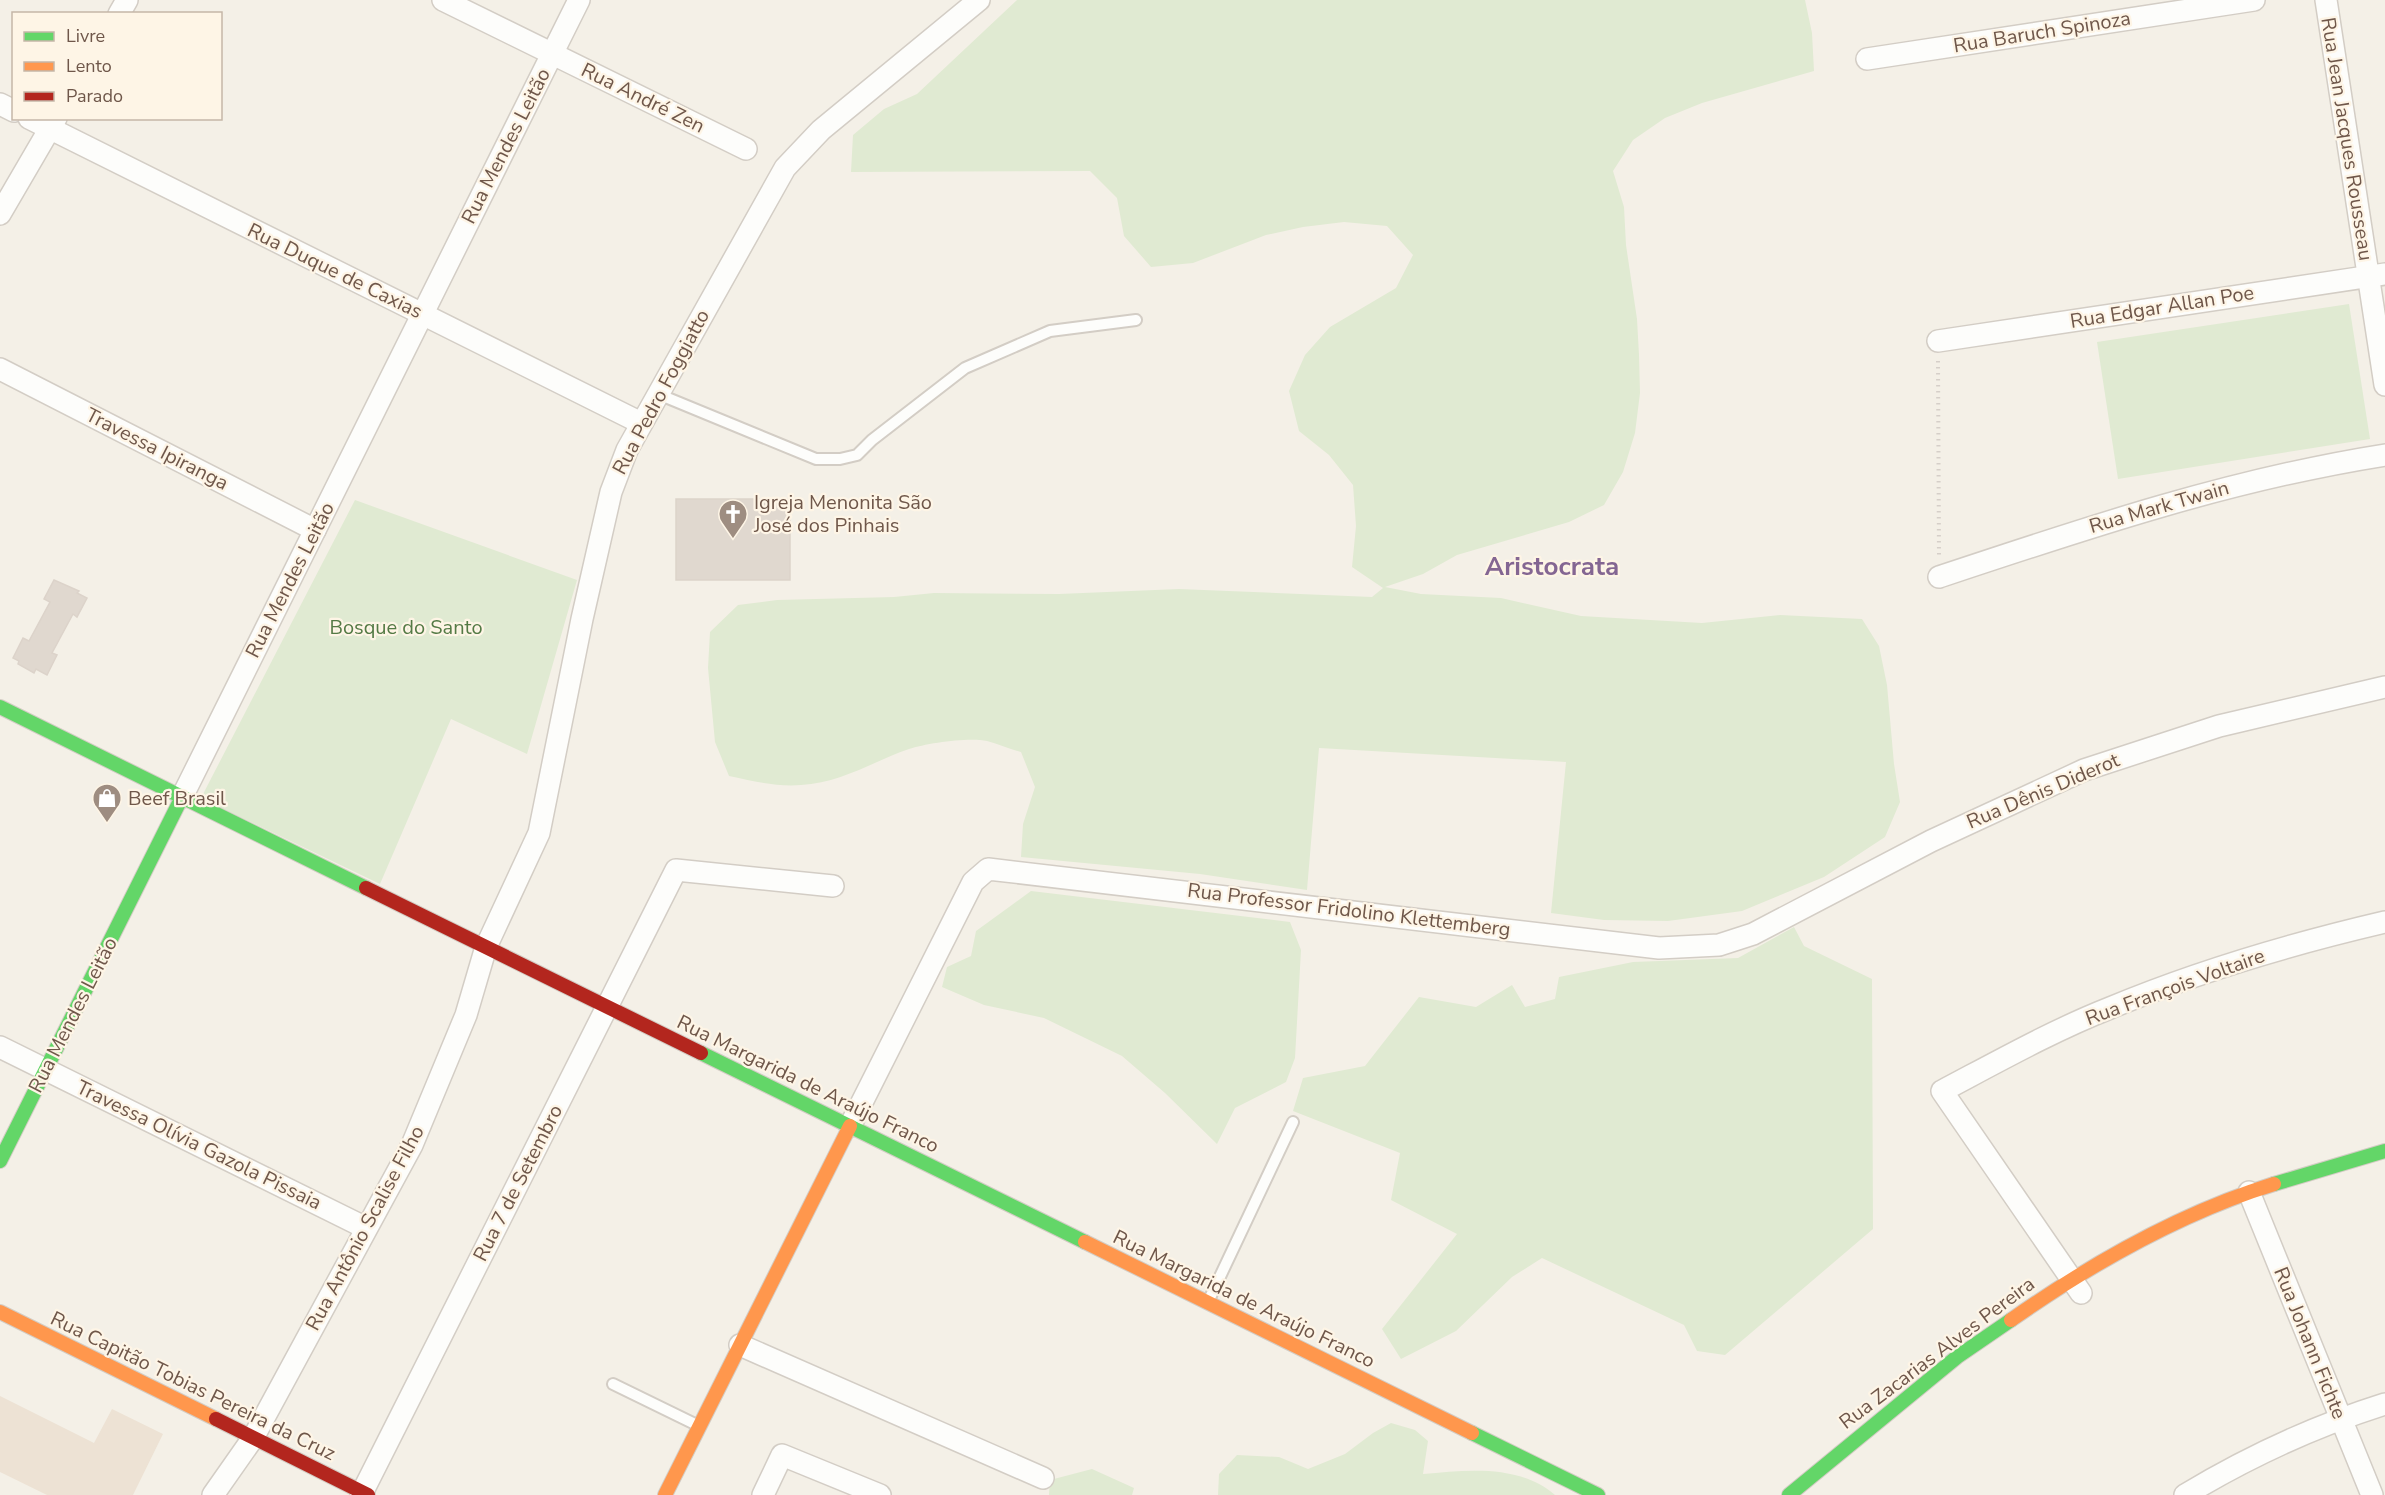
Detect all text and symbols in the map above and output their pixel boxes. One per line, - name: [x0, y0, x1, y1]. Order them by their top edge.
- street label: Rua Baruch Spinoza: [1951, 5, 2133, 59]
- legend: [12, 12, 222, 120]
- street label: Rua Jean Jacques Rousseau: [2314, 15, 2380, 263]
- text: Livre: [66, 24, 105, 48]
- text: Lento: [66, 54, 112, 78]
- street label: Rua André Zen: [577, 56, 709, 140]
- street label: Rua Mendes Leitão: [455, 64, 557, 228]
- text: Parado: [66, 84, 123, 108]
- street label: Rua Duque de Caxias: [243, 217, 427, 325]
- street label: Rua Edgar Allan Poe: [2068, 279, 2256, 335]
- street label: Rua Pedro Foggiatto: [606, 305, 716, 479]
- street label: Travessa Ipiranga: [81, 401, 233, 497]
- street label: Rua Mark Twain: [2086, 474, 2232, 540]
- place label: Igreja Menonita São José dos Pinhais: [753, 489, 932, 539]
- street label: Rua Mendes Leitão: [239, 498, 341, 662]
- church icon: Igreja Menonita São José dos Pinhais: [717, 498, 749, 540]
- district label: Aristocrata: [1485, 549, 1619, 584]
- park label: Bosque do Santo: [329, 614, 483, 641]
- street label: Rua Dênis Diderot: [1963, 746, 2124, 835]
- shop icon: Beef Brasil: [91, 782, 123, 824]
- place label: Beef Brasil: [128, 785, 226, 812]
- street label: Rua Professor Fridolino Klettemberg: [1186, 877, 1512, 943]
- street label: Rua Mendes Leitão: [22, 933, 124, 1097]
- street label: Rua François Voltaire: [2082, 942, 2268, 1032]
- street label: Rua Margarida de Araújo Franco: [672, 1009, 944, 1159]
- street label: Travessa Olívia Gazola Pissaia: [72, 1074, 326, 1216]
- street label: Rua 7 de Setembro: [467, 1100, 569, 1266]
- street label: Rua Antônio Scalise Filho: [299, 1121, 431, 1335]
- street label: Rua Margarida de Araújo Franco: [1108, 1224, 1380, 1374]
- street label: Rua Johann Fichte: [2267, 1263, 2353, 1423]
- street label: Rua Zacarias Alves Pereira: [1834, 1271, 2040, 1435]
- street label: Rua Capitão Tobias Pereira da Cruz: [46, 1305, 340, 1467]

